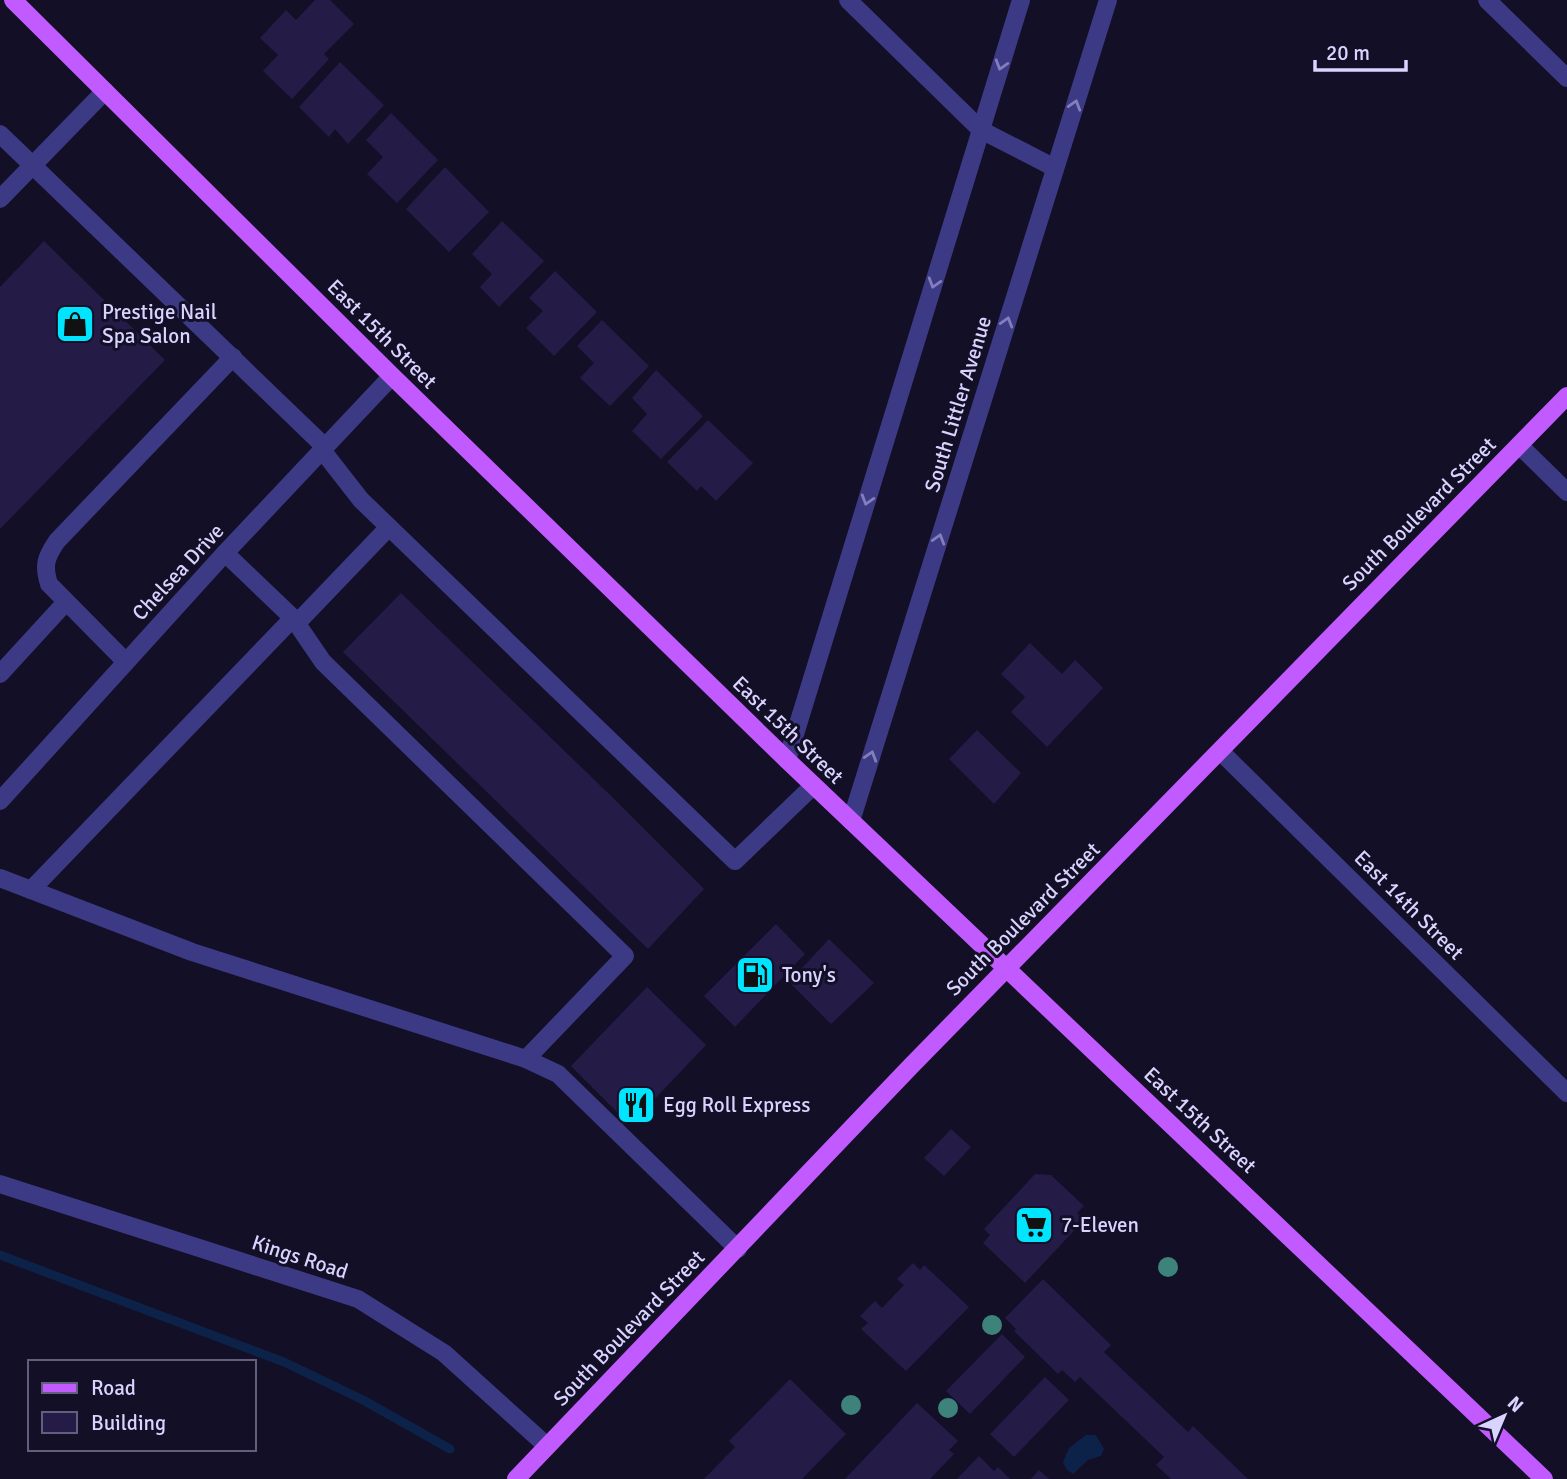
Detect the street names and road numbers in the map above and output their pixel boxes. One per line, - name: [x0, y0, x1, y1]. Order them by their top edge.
- street label: East 15th Street: [322, 274, 442, 394]
- street label: South Littler Avenue: [919, 313, 997, 495]
- street label: South Boulevard Street: [1337, 432, 1501, 596]
- street label: Chelsea Drive: [127, 518, 229, 626]
- street label: East 15th Street: [727, 671, 849, 789]
- street label: South Boulevard Street: [941, 837, 1105, 1001]
- street label: East 14th Street: [1349, 845, 1469, 965]
- street label: East 15th Street: [1138, 1061, 1262, 1179]
- street label: Kings Road: [249, 1229, 351, 1285]
- street label: South Boulevard Street: [548, 1245, 710, 1411]

